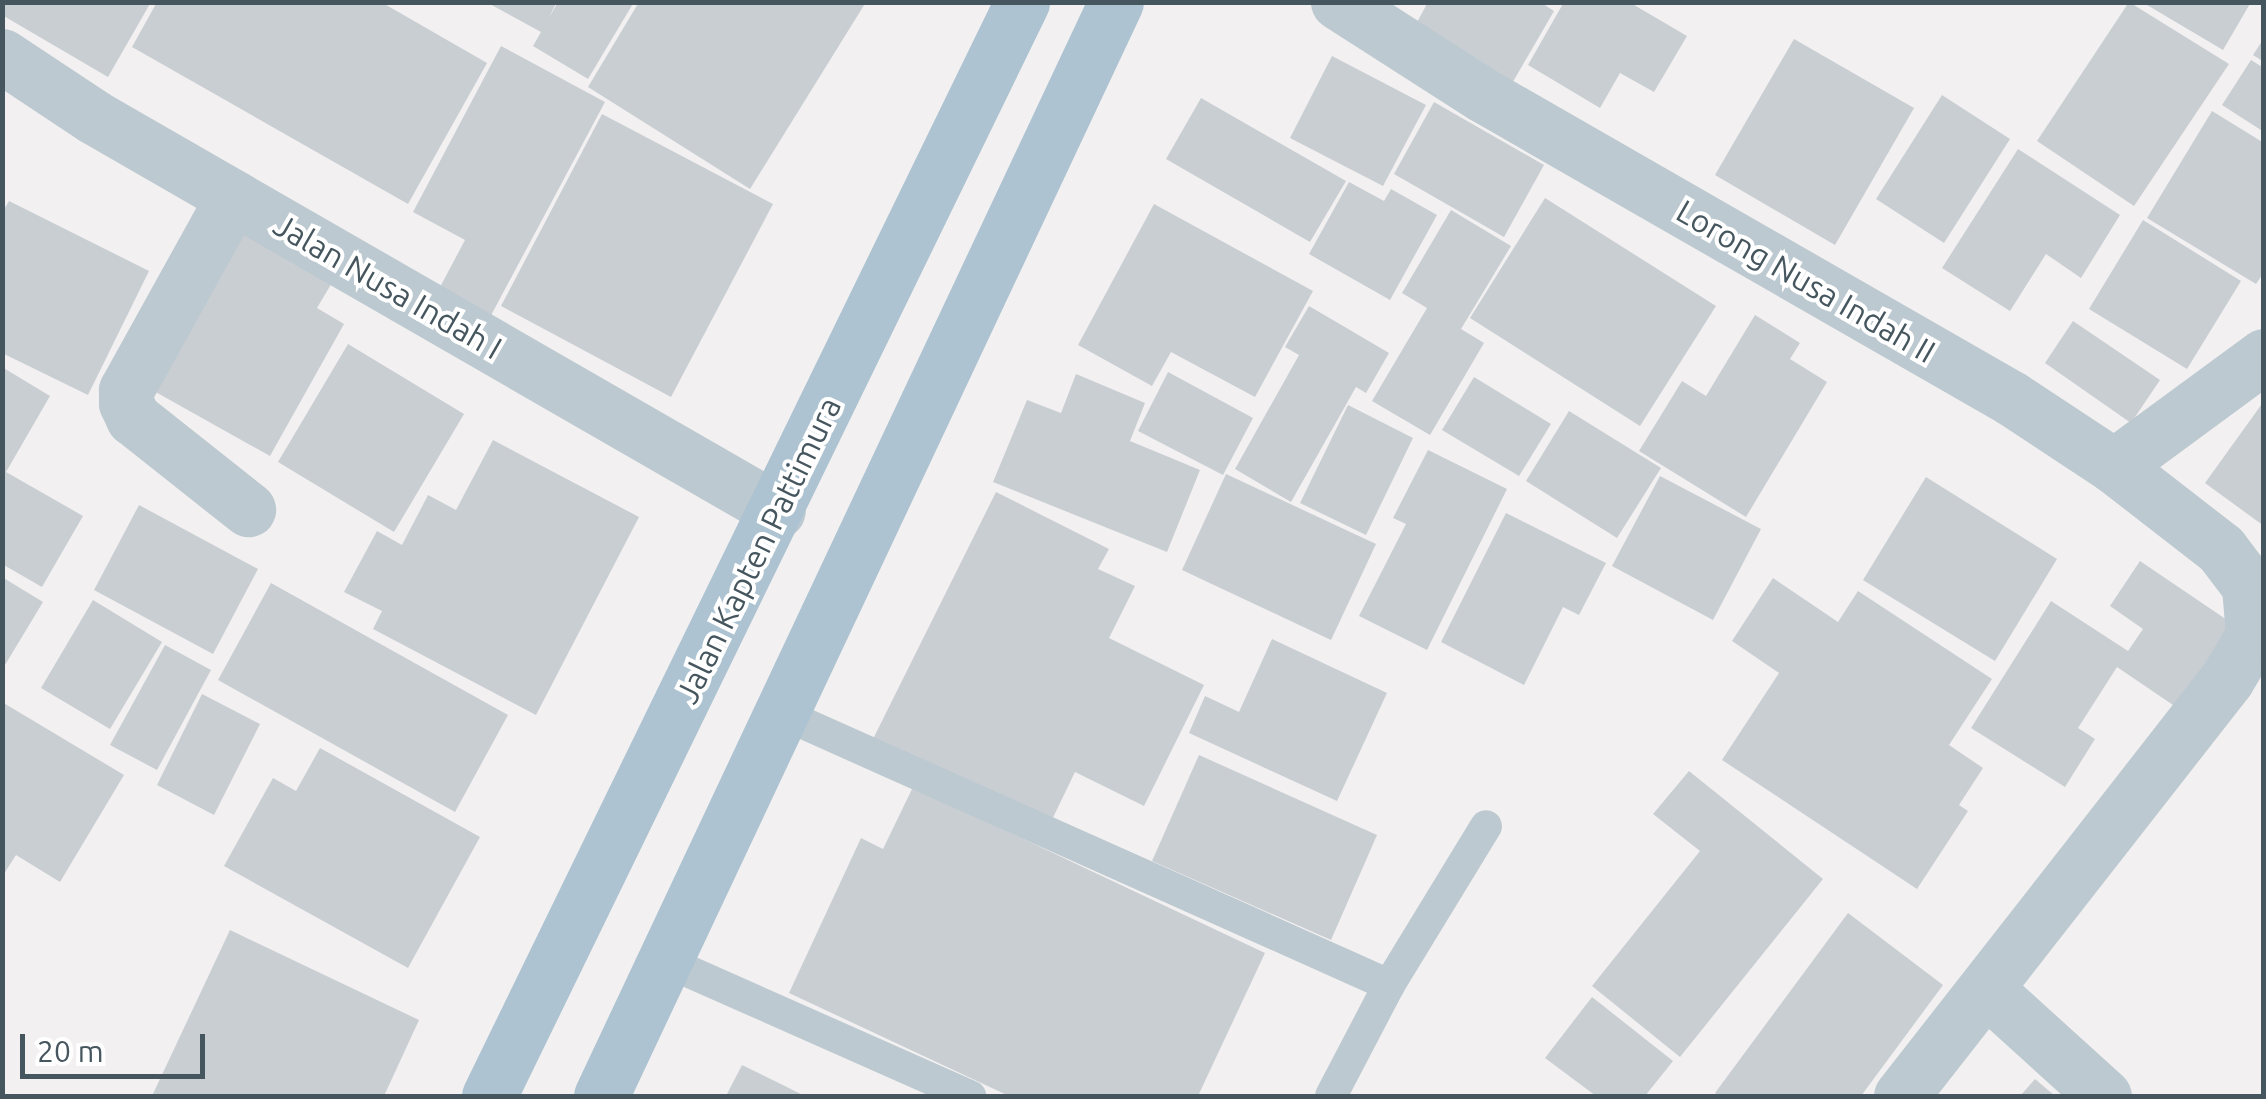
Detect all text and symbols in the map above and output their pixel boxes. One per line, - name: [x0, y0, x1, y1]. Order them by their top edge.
- street label: Lorong Nusa Indah II: [1670, 191, 1942, 371]
- street label: Jalan Nusa Indah I: [267, 205, 509, 367]
- street label: Jalan Kapten Pattimura: [667, 391, 849, 709]
- scale bar: [25, 1014, 210, 1076]
- text: 20 m: [37, 1034, 104, 1068]

